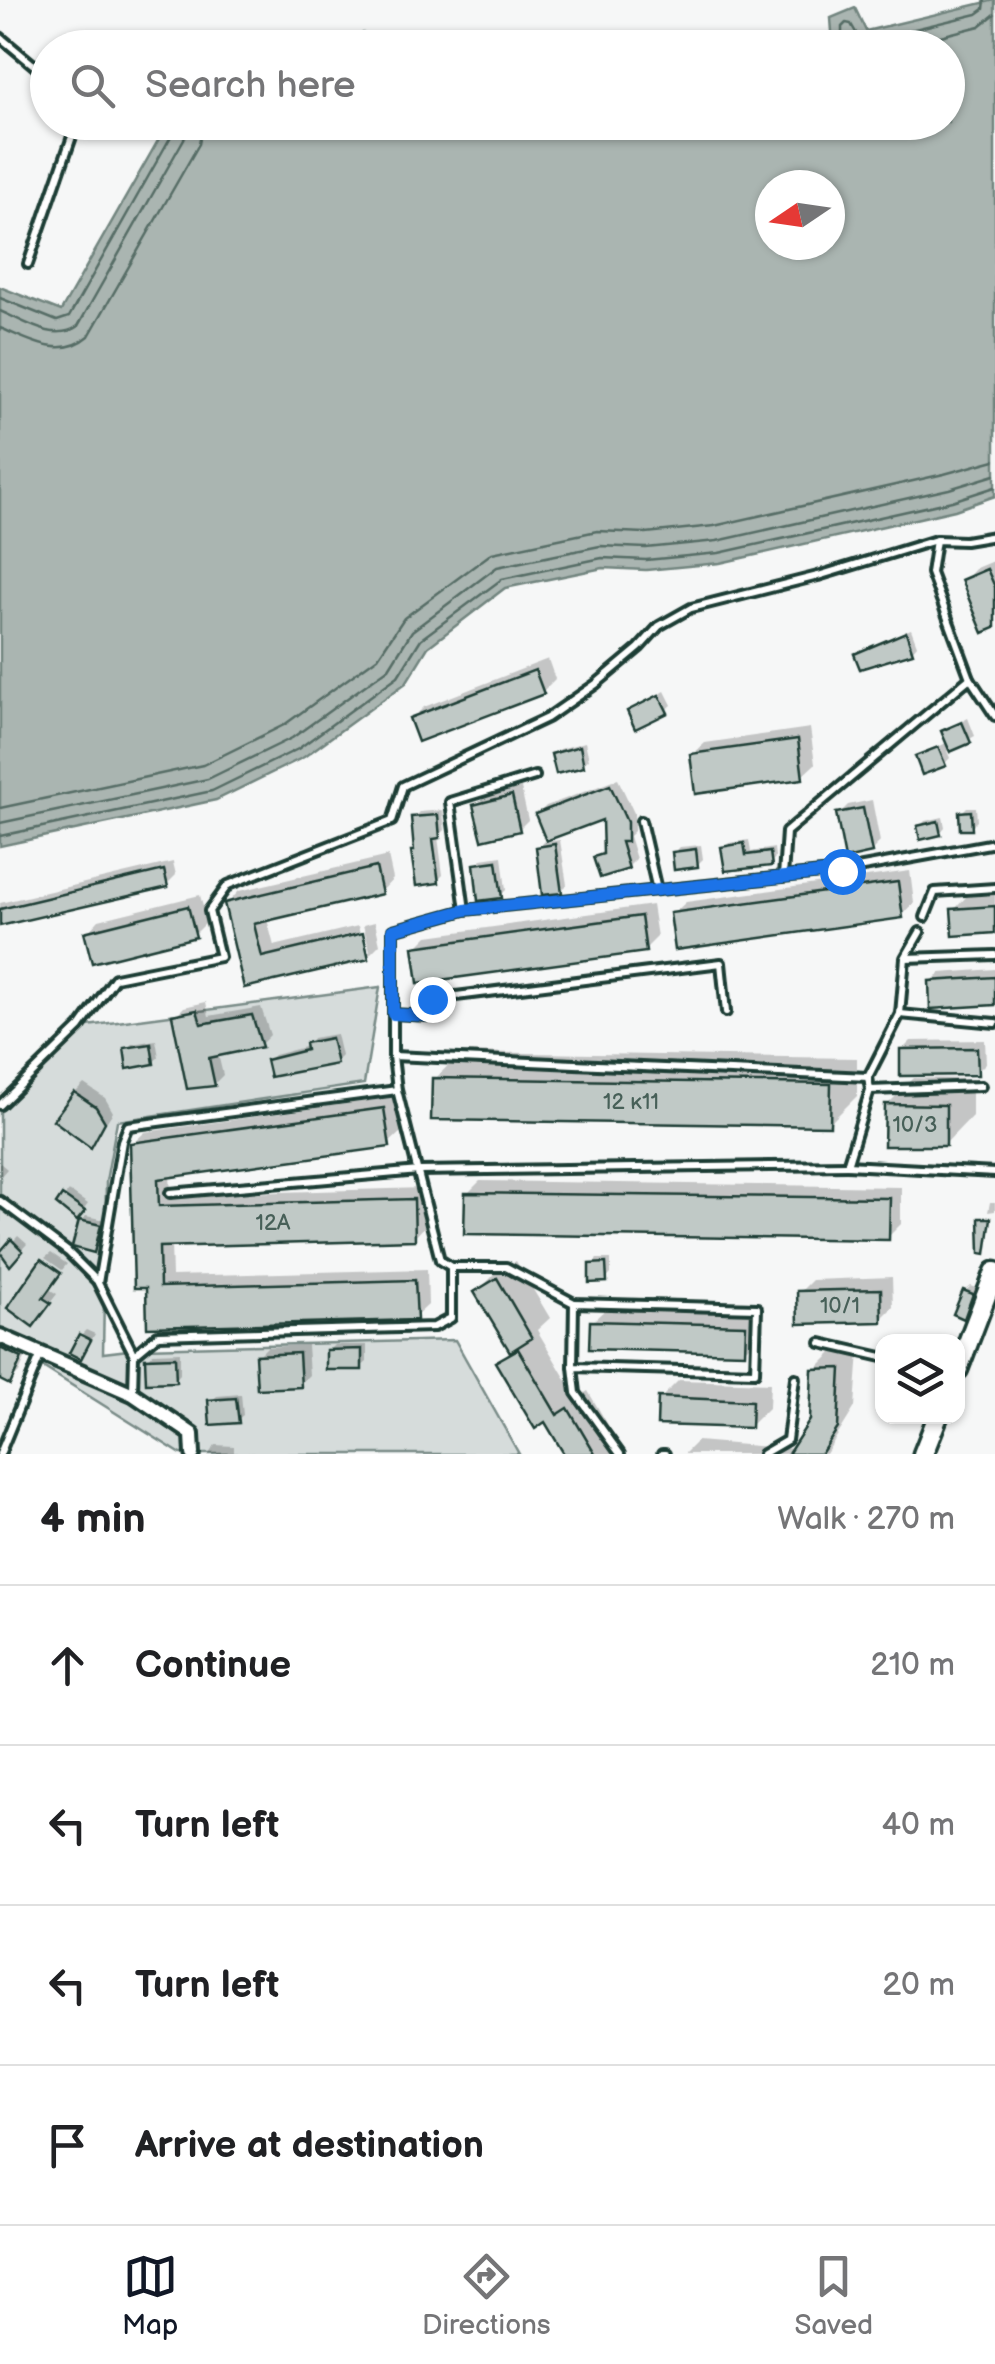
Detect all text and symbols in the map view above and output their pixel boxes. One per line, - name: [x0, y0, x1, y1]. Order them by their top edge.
- search box: [30, 30, 965, 140]
- icon: search: [65, 58, 120, 113]
- text: Search here: [145, 63, 356, 108]
- north arrow: [755, 170, 845, 260]
- route start: [820, 849, 866, 895]
- route end: [410, 977, 456, 1023]
- house number: 12 к11: [603, 1089, 659, 1116]
- house number: 10/3: [893, 1112, 937, 1139]
- house number: 12А: [256, 1210, 291, 1237]
- house number: 10/1: [820, 1293, 860, 1320]
- map controls: [875, 1334, 965, 1424]
- button: layers: [875, 1334, 965, 1424]
- text: 4 min: [40, 1494, 146, 1545]
- text: Walk · 270 m: [777, 1500, 955, 1539]
- icon: ahead: [40, 1638, 95, 1693]
- text: Continue: [135, 1643, 291, 1688]
- text: 210 m: [870, 1646, 955, 1685]
- icon: left: [40, 1798, 95, 1853]
- text: Turn left: [135, 1803, 279, 1848]
- text: 40 m: [882, 1806, 955, 1845]
- icon: left: [40, 1958, 95, 2013]
- text: Turn left: [135, 1963, 279, 2008]
- text: 20 m: [882, 1966, 955, 2005]
- icon: arrive: [40, 2118, 95, 2173]
- text: Arrive at destination: [135, 2123, 484, 2168]
- tab: Map: [122, 2249, 178, 2342]
- tab: Directions: [422, 2249, 551, 2342]
- tab: Saved: [795, 2249, 873, 2342]

